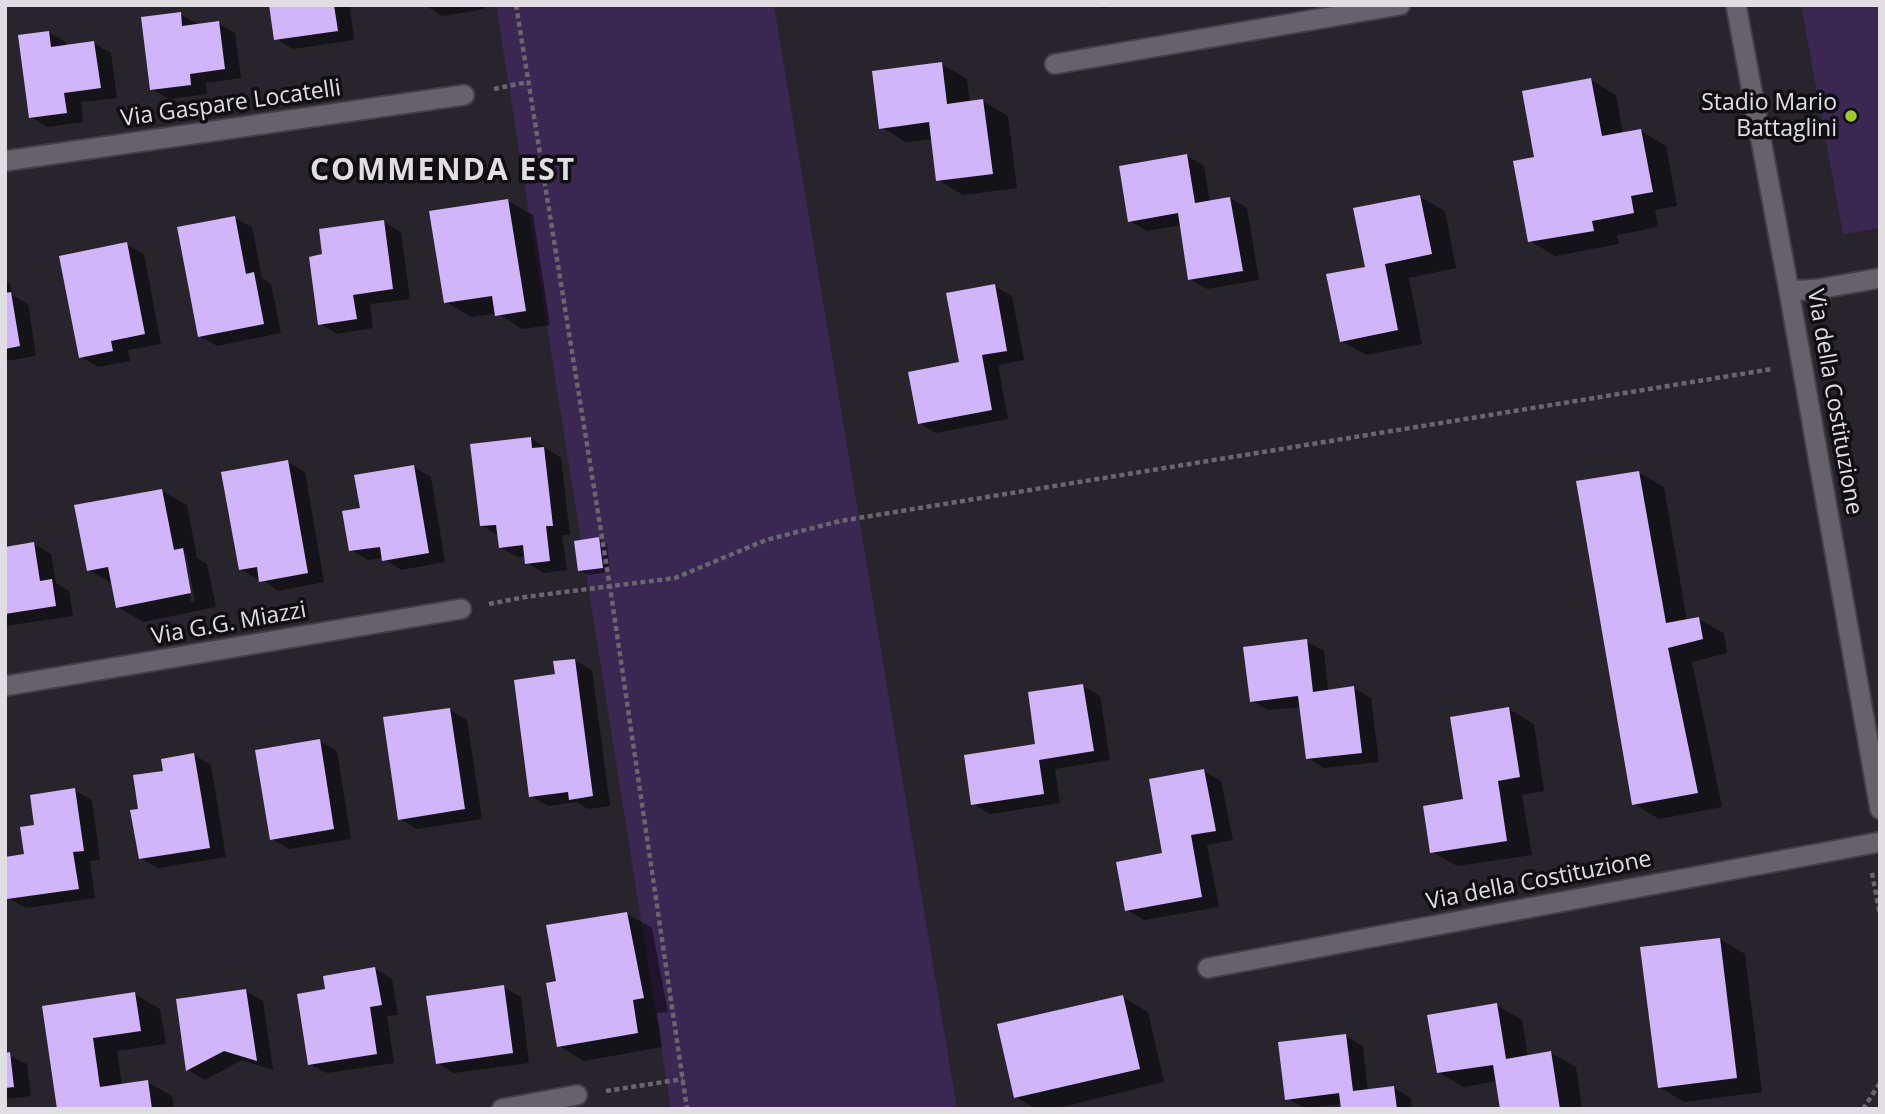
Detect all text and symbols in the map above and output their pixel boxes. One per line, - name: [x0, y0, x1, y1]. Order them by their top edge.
- street label: Via Gaspare Locatelli: [119, 75, 343, 133]
- place label: Stadio Mario Battaglini: [1701, 89, 1837, 143]
- marker: Stadio Mario Battaglini: [1843, 108, 1859, 124]
- district label: COMMENDA EST: [311, 153, 575, 189]
- street label: Via della Costituzione: [1801, 287, 1867, 517]
- street label: Via G.G. Miazzi: [150, 597, 308, 651]
- street label: Via della Costituzione: [1424, 846, 1654, 916]

